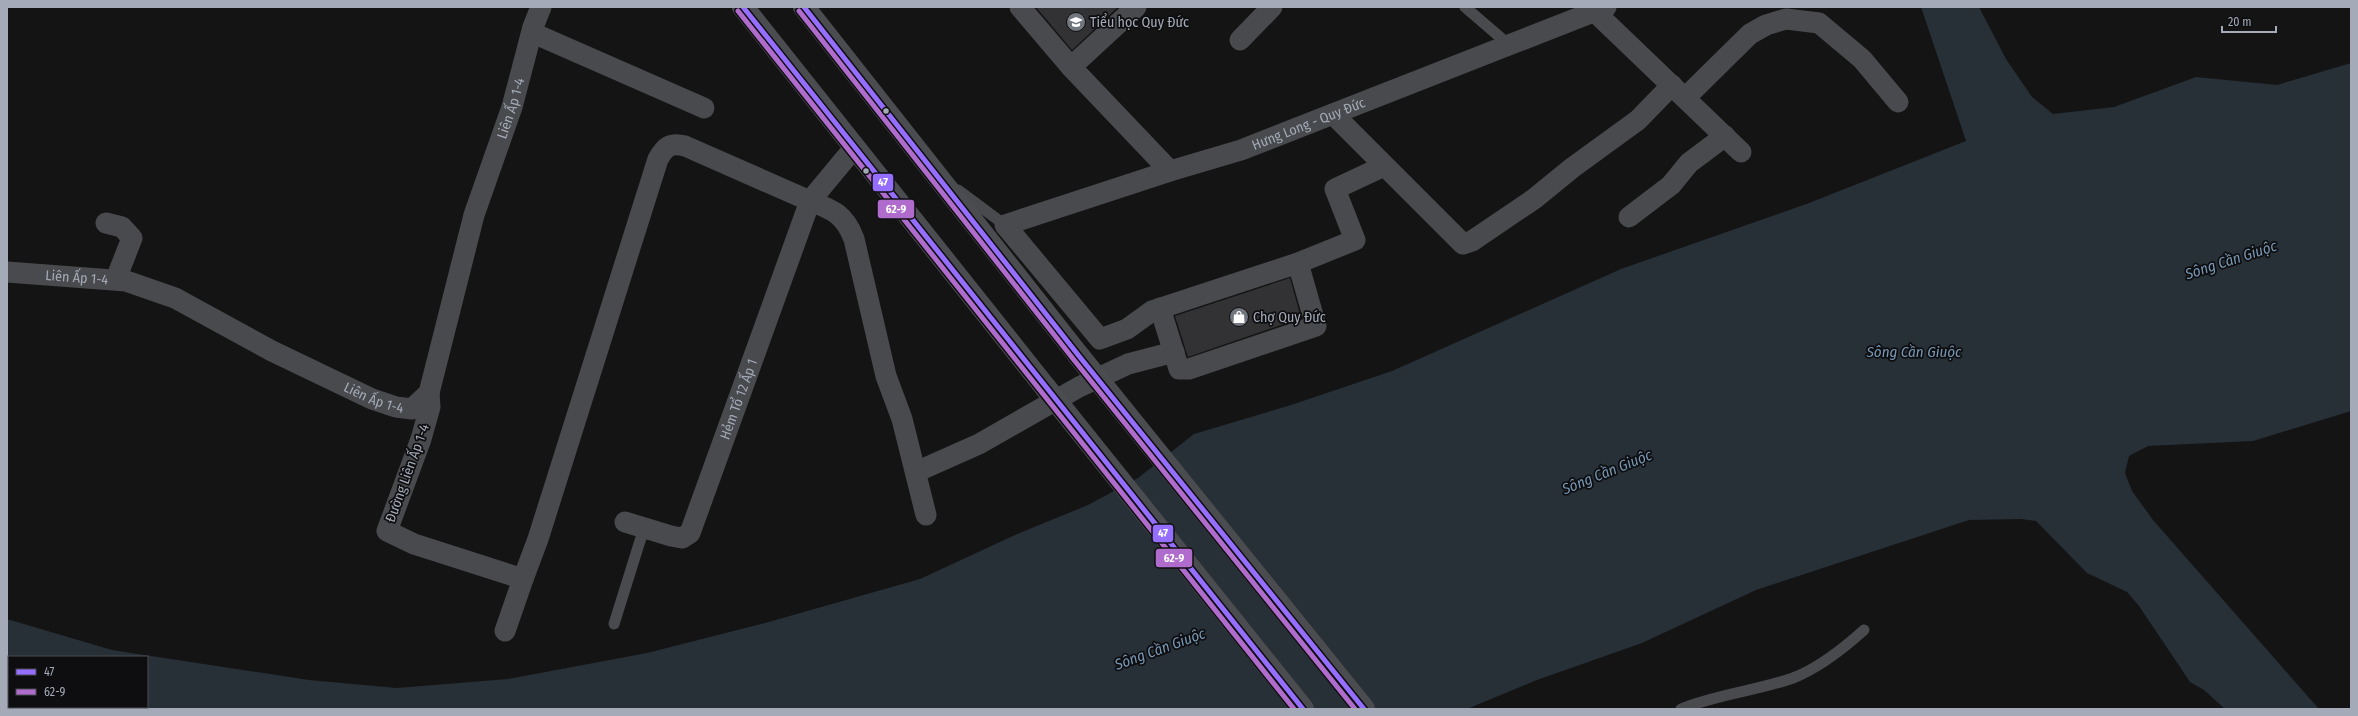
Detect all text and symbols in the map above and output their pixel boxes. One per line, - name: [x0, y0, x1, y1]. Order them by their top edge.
- scale bar: [2222, 8, 2276, 34]
- school or university icon: Tiểu học Quy Đức: [1065, 11, 1087, 33]
- place label: Tiểu học Quy Đức: [1090, 13, 1189, 31]
- text: 20 m: [2228, 15, 2252, 29]
- street label: Liên Ấp 1-4: [494, 76, 528, 141]
- street label: Hưng Long - Quy Đức: [1250, 94, 1367, 154]
- unlabelled marker: [881, 106, 891, 116]
- unlabelled marker: [861, 166, 871, 176]
- line badge: 47: [872, 173, 894, 192]
- text: 47: [878, 176, 888, 189]
- line badge: 62-9: [877, 199, 915, 219]
- text: 62-9: [886, 203, 907, 216]
- water label: Sông Cần Giuộc: [2182, 237, 2280, 284]
- street label: Liên Ấp 1-4: [45, 266, 109, 289]
- shop icon: Chợ Quy Đức: [1228, 306, 1250, 328]
- place label: Chợ Quy Đức: [1253, 309, 1326, 326]
- water label: Sông Cần Giuộc: [1865, 343, 1962, 361]
- street label: Hẻm Tổ 12 Ấp 1: [716, 357, 761, 442]
- street label: Liên Ấp 1-4: [341, 379, 405, 417]
- street label: Đường Liên Ấp 1-4: [379, 421, 433, 525]
- water label: Sông Cần Giuộc: [1559, 446, 1655, 499]
- line badge: 47: [1152, 524, 1174, 543]
- text: 47: [1158, 527, 1168, 540]
- line badge: 62-9: [1155, 548, 1193, 568]
- text: 62-9: [1164, 552, 1185, 565]
- water label: Sông Cần Giuộc: [1111, 624, 1208, 674]
- legend: [8, 656, 148, 708]
- text: 47: [44, 665, 55, 679]
- text: 62-9: [44, 685, 65, 699]

